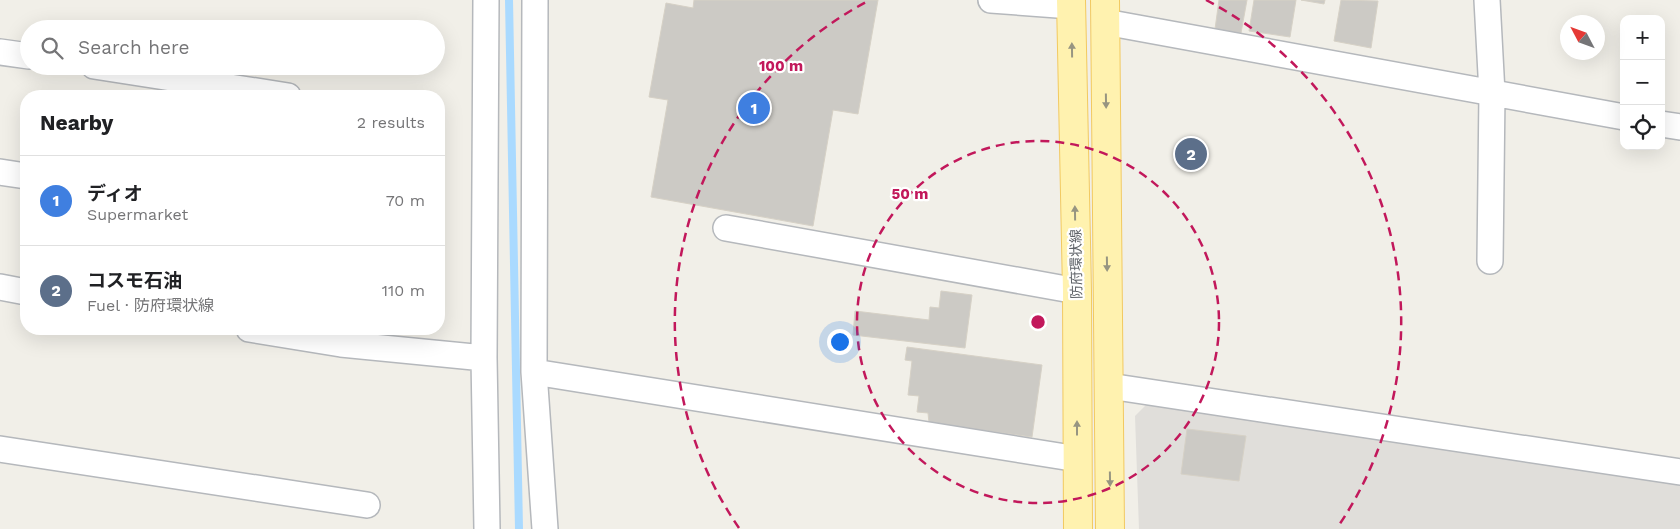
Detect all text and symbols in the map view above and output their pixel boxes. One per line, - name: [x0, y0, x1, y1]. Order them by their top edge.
- north arrow: [1560, 15, 1605, 60]
- map controls: [1620, 15, 1665, 150]
- button: +: [1620, 15, 1665, 60]
- search box: [20, 20, 445, 75]
- icon: search: [38, 34, 66, 62]
- text: Search here: [78, 36, 189, 59]
- one-way arrow: [1068, 42, 1076, 58]
- text: 100 m: [759, 57, 803, 75]
- button: −: [1620, 60, 1665, 105]
- pin: 1: [738, 89, 770, 127]
- one-way arrow: [1102, 93, 1110, 109]
- button: locate: [1620, 105, 1665, 150]
- text: Nearby: [40, 110, 113, 135]
- text: 2 results: [357, 113, 425, 132]
- pin: 2: [1175, 135, 1207, 173]
- text: ディオ: [87, 182, 143, 205]
- text: 50 m: [892, 185, 928, 203]
- text: 1: [53, 191, 59, 210]
- text: 70 m: [386, 191, 425, 210]
- text: Supermarket: [87, 205, 188, 224]
- one-way arrow: [1071, 205, 1079, 221]
- street label: 防府環状線: [1067, 229, 1085, 299]
- one-way arrow: [1104, 256, 1112, 272]
- text: コスモ石油: [87, 269, 182, 292]
- text: 2: [51, 281, 61, 300]
- text: 110 m: [382, 281, 425, 300]
- text: Fuel · 防府環状線: [87, 296, 214, 315]
- centre of rings: [1029, 313, 1047, 331]
- your location: [827, 329, 853, 355]
- one-way arrow: [1073, 420, 1081, 436]
- one-way arrow: [1106, 471, 1114, 487]

